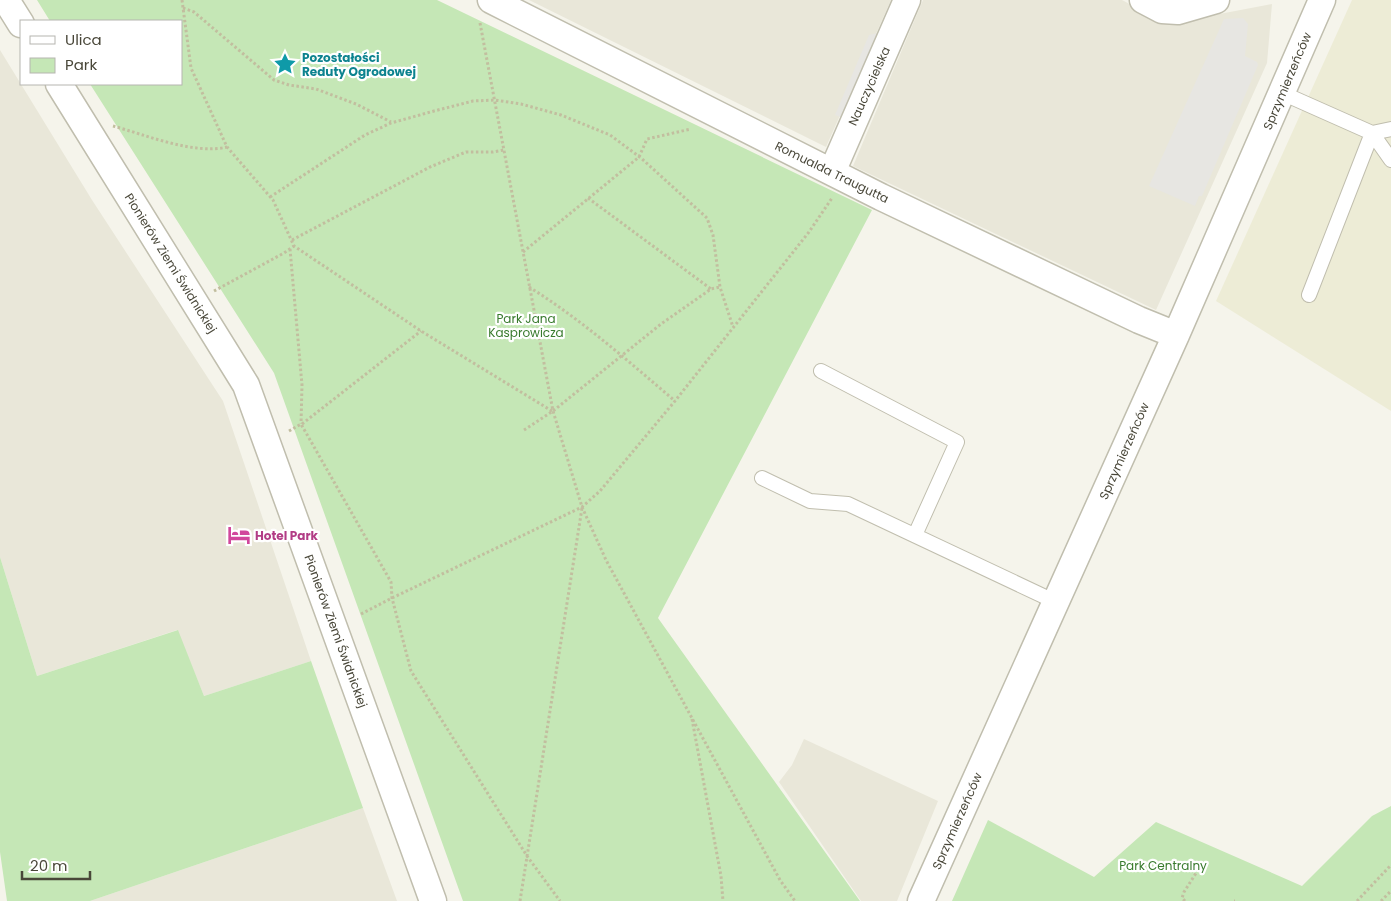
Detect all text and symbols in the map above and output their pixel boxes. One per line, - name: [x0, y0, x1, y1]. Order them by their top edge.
- legend: [20, 20, 182, 85]
- text: Ulica: [65, 29, 102, 50]
- street label: Sprzymierzeńców: [1259, 29, 1315, 132]
- street label: Nauczycielska: [844, 44, 894, 128]
- place label: Pozostałości Reduty Ogrodowej: [302, 49, 416, 80]
- place icon: Pozostałości Reduty Ogrodowej: [272, 51, 298, 77]
- text: Park: [65, 54, 97, 75]
- street label: Romualda Traugutta: [772, 137, 892, 207]
- street label: Pionierów Ziemi Świdnickiej: [121, 190, 221, 336]
- park label: Park Jana Kasprowicza: [488, 310, 564, 341]
- street label: Sprzymierzeńców: [1095, 400, 1153, 502]
- hotel icon: Hotel Park: [226, 522, 252, 548]
- place label: Hotel Park: [255, 527, 319, 544]
- street label: Pionierów Ziemi Świdnickiej: [300, 552, 372, 710]
- street label: Sprzymierzeńców: [928, 770, 986, 872]
- scale bar: [22, 848, 90, 880]
- text: 20 m: [30, 855, 68, 876]
- park label: Park Centralny: [1119, 857, 1207, 874]

